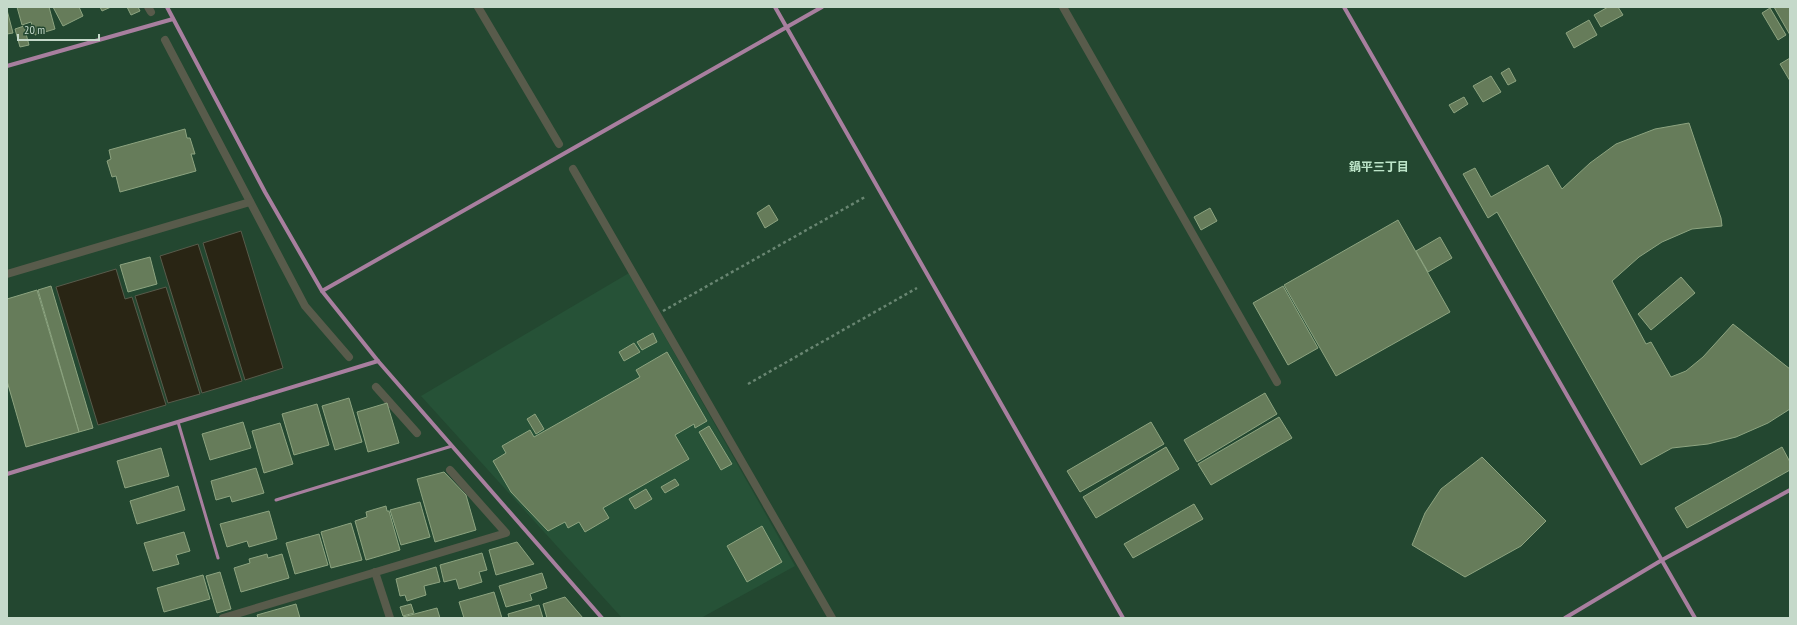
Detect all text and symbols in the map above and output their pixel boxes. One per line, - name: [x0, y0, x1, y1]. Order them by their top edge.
- scale bar: [18, 16, 99, 42]
- text: 20 m: [24, 22, 45, 37]
- district label: 鍋平三丁目: [1349, 159, 1409, 174]

